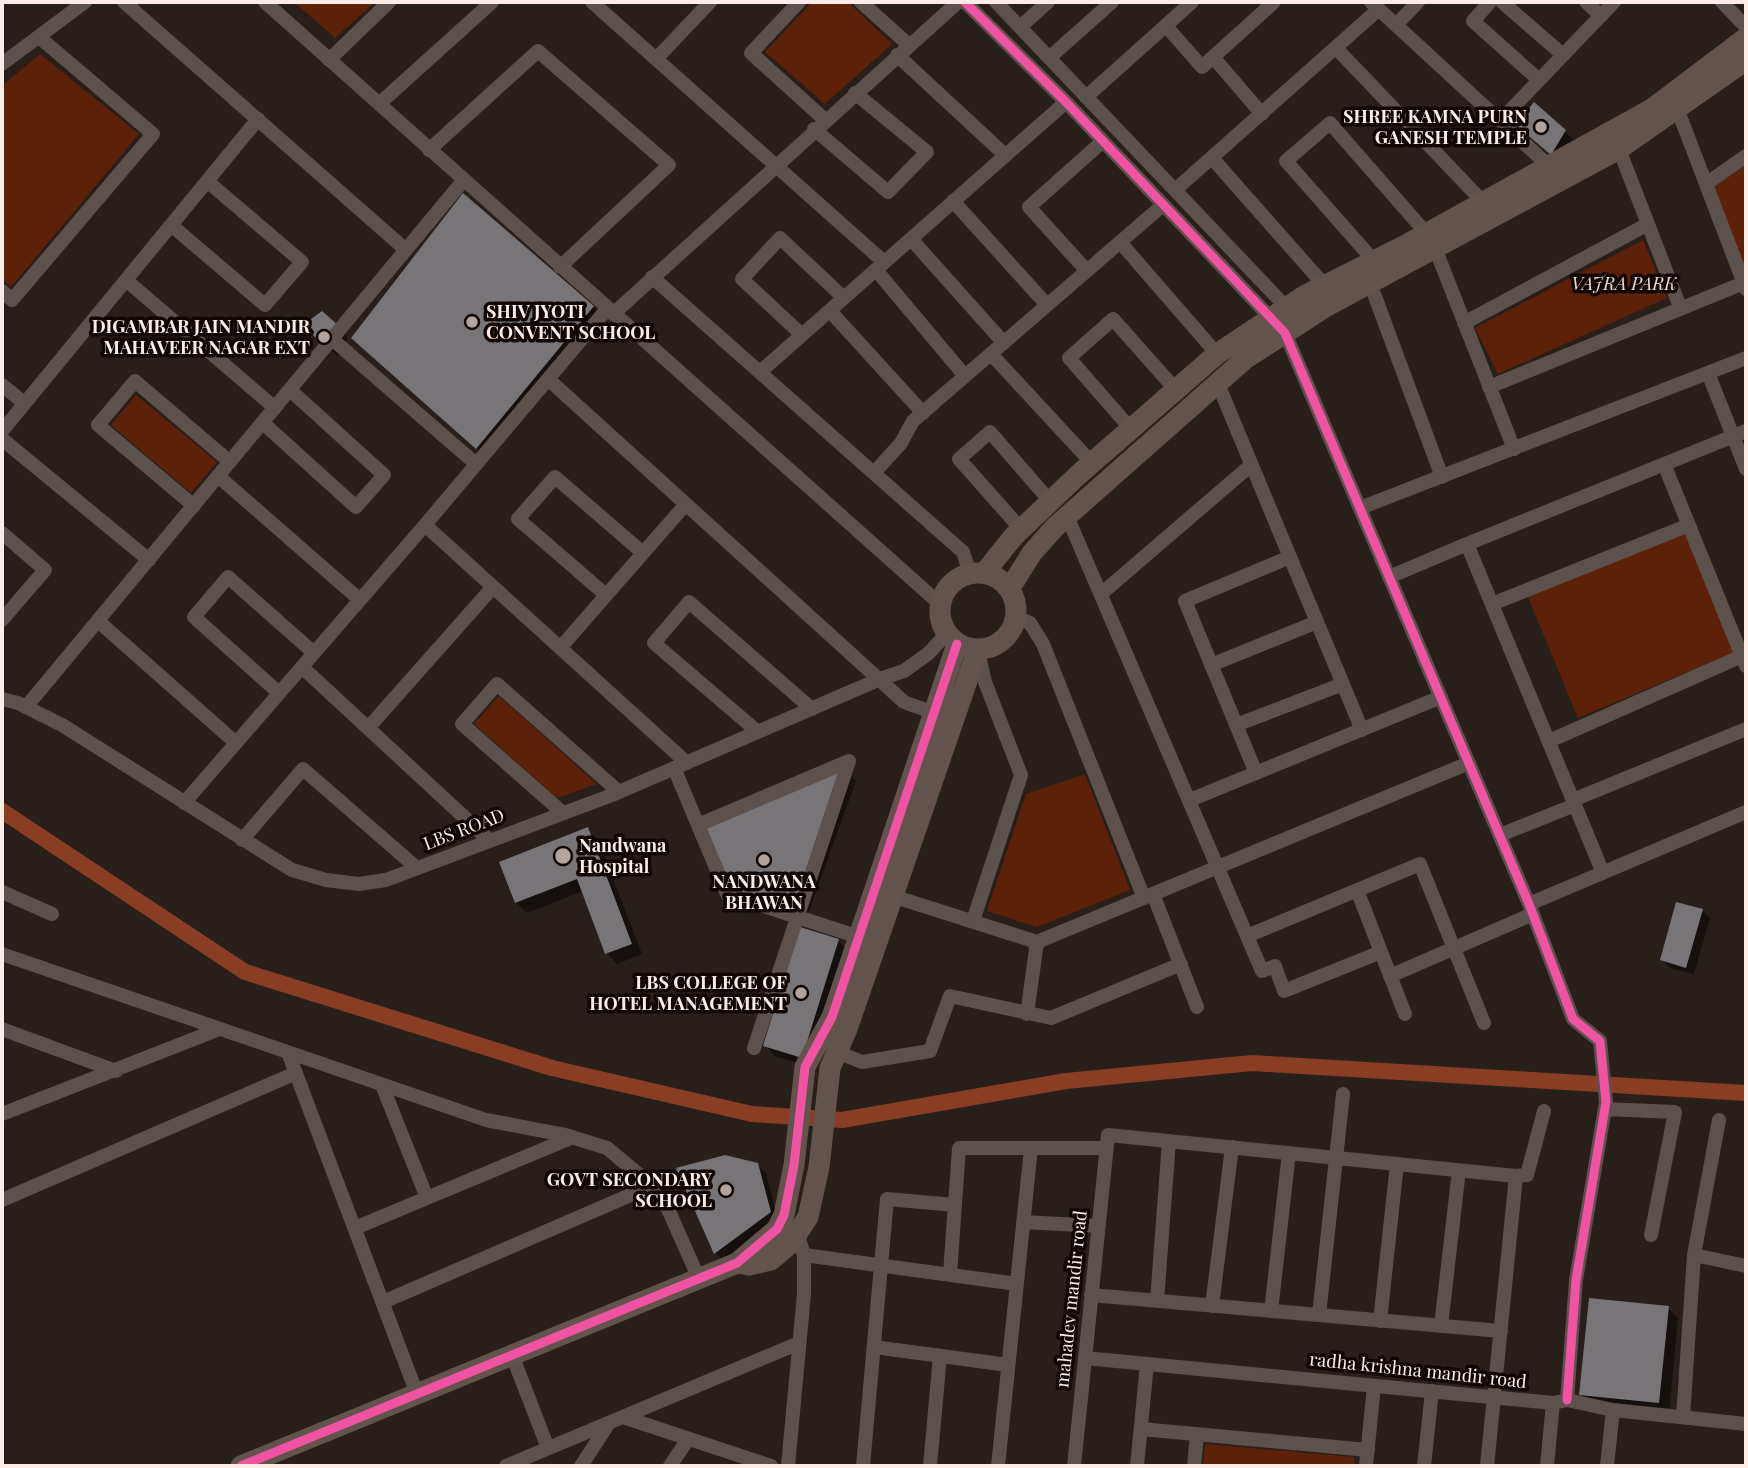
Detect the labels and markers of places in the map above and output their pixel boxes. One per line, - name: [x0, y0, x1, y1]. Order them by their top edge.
- place label: SHREE KAMNA PURN GANESH TEMPLE: [1343, 106, 1527, 148]
- marker: SHREE KAMNA PURN GANESH TEMPLE: [1533, 119, 1549, 135]
- place label: SHIV JYOTI CONVENT SCHOOL: [486, 301, 655, 344]
- marker: SHIV JYOTI CONVENT SCHOOL: [464, 314, 480, 330]
- place label: DIGAMBAR JAIN MANDIR MAHAVEER NAGAR EXT: [92, 316, 310, 358]
- marker: DIGAMBAR JAIN MANDIR MAHAVEER NAGAR EXT: [316, 329, 332, 345]
- place label: Nandwana Hospital: [579, 835, 666, 878]
- marker: Nandwana Hospital: [553, 846, 573, 866]
- marker: NANDWANA BHAWAN: [756, 852, 772, 868]
- place label: NANDWANA BHAWAN: [712, 871, 816, 914]
- place label: LBS COLLEGE OF HOTEL MANAGEMENT: [589, 972, 787, 1014]
- marker: LBS COLLEGE OF HOTEL MANAGEMENT: [793, 985, 809, 1001]
- place label: GOVT SECONDARY SCHOOL: [547, 1169, 712, 1212]
- marker: GOVT SECONDARY SCHOOL: [718, 1182, 734, 1198]

